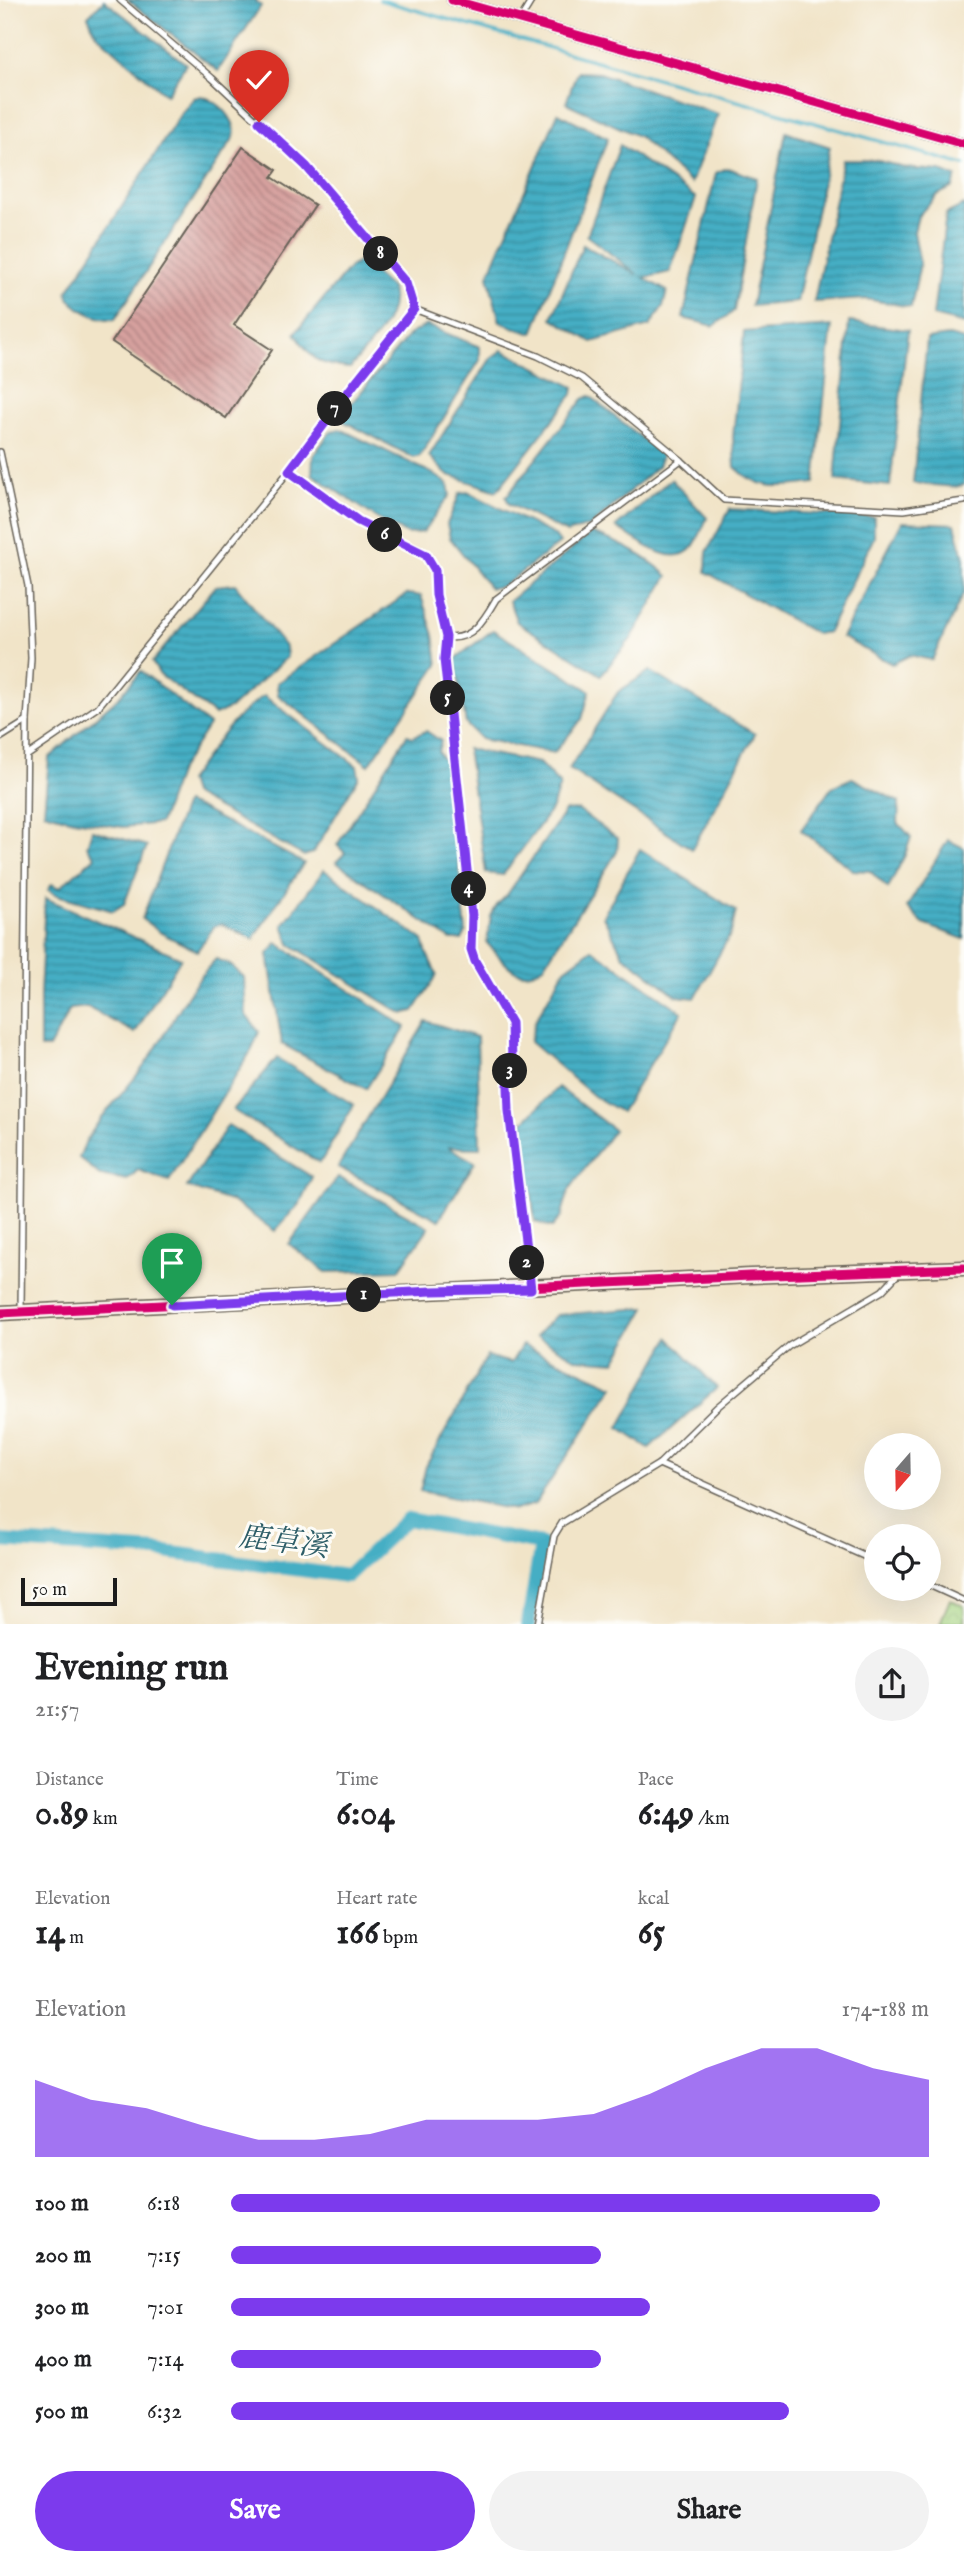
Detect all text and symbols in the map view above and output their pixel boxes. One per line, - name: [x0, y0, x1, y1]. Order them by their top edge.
- pin: [229, 50, 289, 122]
- icon: check: [240, 61, 278, 99]
- pin: 8: [364, 236, 398, 272]
- text: 8: [377, 241, 384, 265]
- pin: 7: [318, 392, 352, 426]
- text: 7: [330, 396, 339, 420]
- pin: 6: [368, 518, 402, 552]
- text: 6: [380, 522, 389, 546]
- pin: 5: [430, 680, 466, 716]
- text: 5: [444, 685, 451, 709]
- pin: 4: [452, 872, 486, 906]
- text: 4: [464, 876, 473, 900]
- pin: 3: [492, 1054, 528, 1088]
- text: 3: [506, 1058, 513, 1082]
- pin: [142, 1233, 202, 1305]
- icon: arrive: [153, 1244, 191, 1282]
- pin: 2: [510, 1246, 544, 1280]
- text: 2: [522, 1250, 531, 1274]
- pin: 1: [346, 1278, 382, 1312]
- text: 1: [360, 1282, 367, 1306]
- north arrow: [864, 1433, 942, 1510]
- map controls: [864, 1433, 941, 1601]
- water label: 鹿草溪: [237, 1519, 334, 1568]
- button: locate: [864, 1524, 941, 1601]
- scale bar: [21, 1574, 117, 1606]
- text: 50 m: [32, 1578, 67, 1602]
- text: Evening run: [35, 1645, 229, 1693]
- button: share: [855, 1647, 929, 1721]
- text: 21:57: [35, 1695, 80, 1724]
- text: Distance: [35, 1768, 104, 1792]
- text: Time: [336, 1768, 379, 1792]
- text: Pace: [638, 1768, 674, 1792]
- text: 0.89: [35, 1792, 89, 1837]
- text: 6:04: [336, 1792, 395, 1837]
- text: 6:49: [638, 1792, 694, 1837]
- text: km: [89, 1807, 118, 1831]
- text: /km: [694, 1807, 730, 1831]
- text: Elevation: [35, 1887, 110, 1911]
- text: Heart rate: [336, 1887, 417, 1911]
- text: kcal: [638, 1887, 669, 1911]
- text: 14: [35, 1911, 65, 1956]
- text: 166: [336, 1911, 379, 1956]
- text: 65: [638, 1911, 665, 1956]
- text: m: [65, 1926, 84, 1950]
- text: bpm: [379, 1926, 418, 1950]
- text: Elevation: [35, 1995, 126, 2024]
- text: 174–188 m: [841, 1995, 929, 2024]
- text: 100 m: [35, 2189, 89, 2218]
- text: 6:18: [147, 2189, 180, 2218]
- text: 200 m: [35, 2241, 91, 2270]
- text: 7:15: [147, 2241, 181, 2270]
- text: 300 m: [35, 2293, 89, 2322]
- text: 7:01: [147, 2293, 184, 2322]
- text: 400 m: [35, 2345, 92, 2374]
- text: 7:14: [147, 2345, 184, 2374]
- text: 500 m: [35, 2397, 89, 2426]
- text: 6:32: [147, 2397, 182, 2426]
- button: Save: [35, 2471, 475, 2551]
- button: Share: [489, 2471, 929, 2551]

